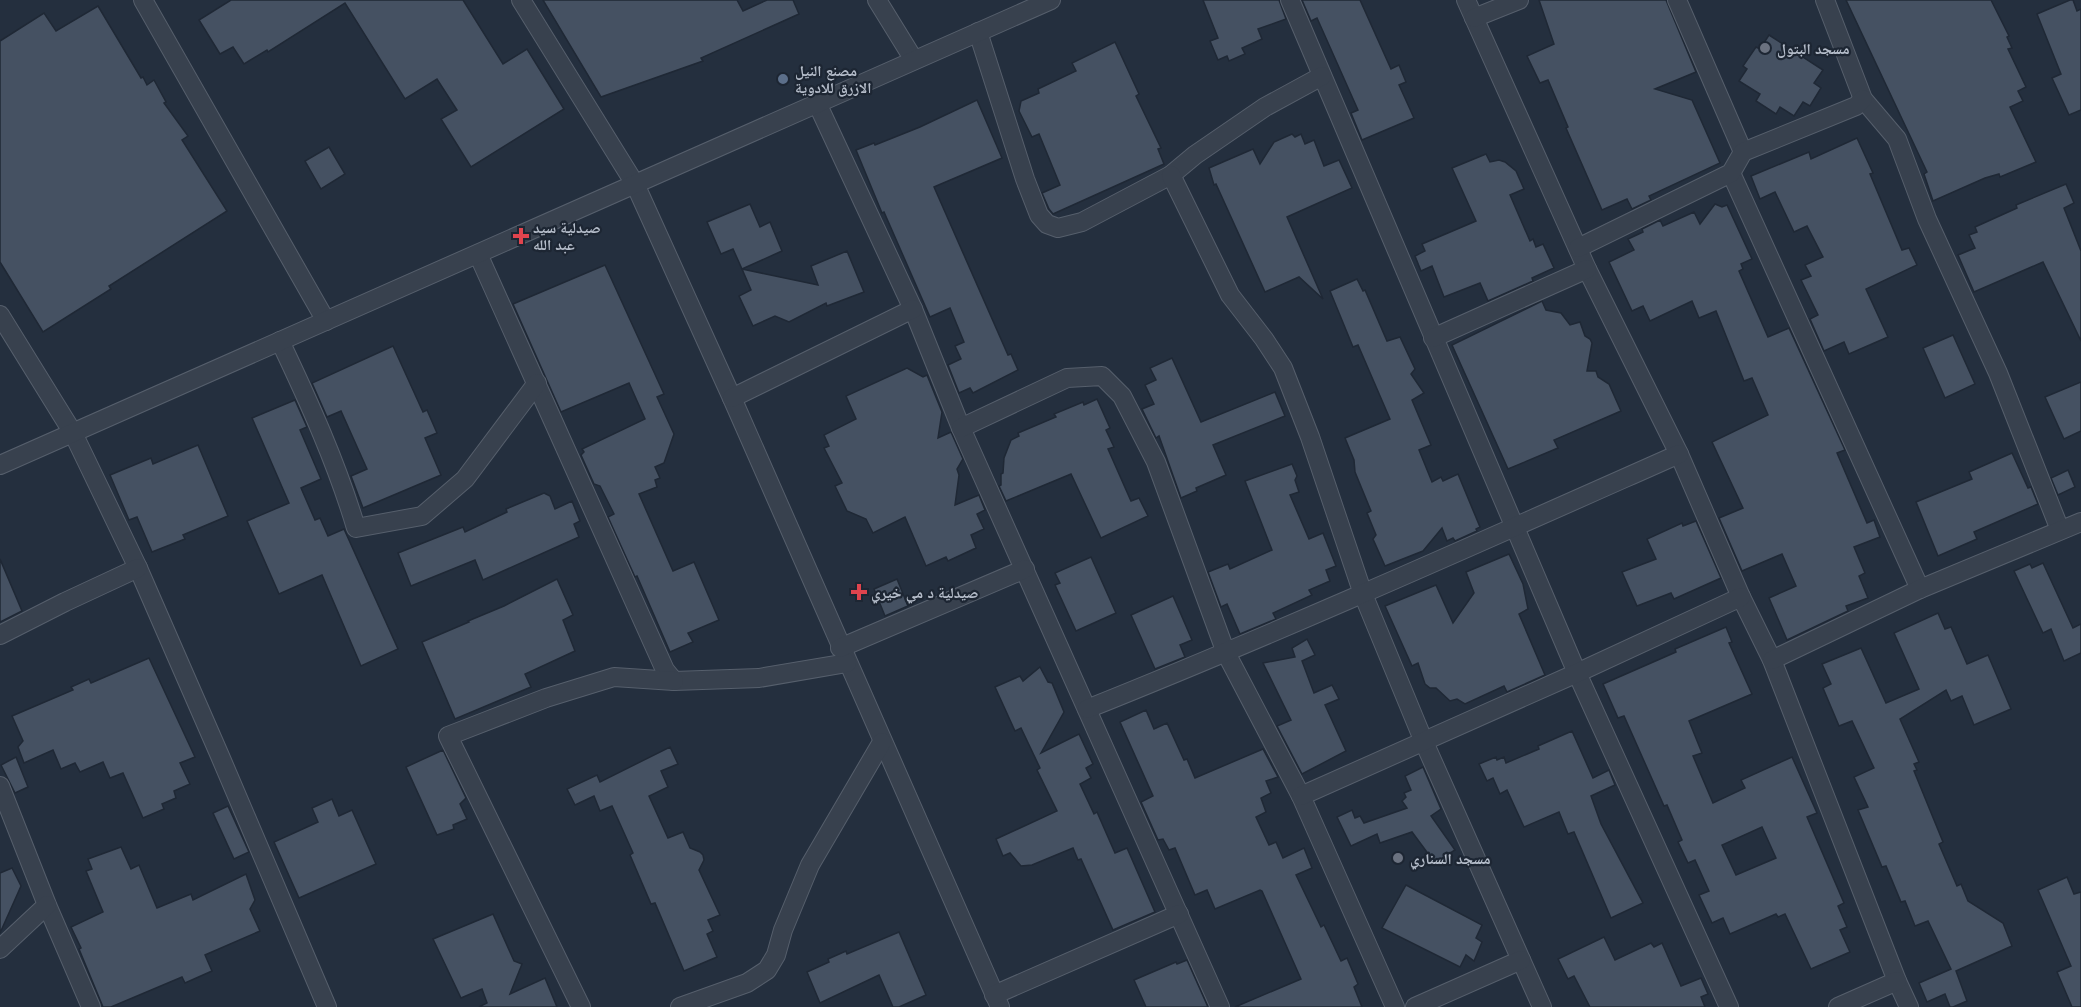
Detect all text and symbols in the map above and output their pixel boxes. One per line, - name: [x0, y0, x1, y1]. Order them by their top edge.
- place label: مسجد البتول: [1777, 40, 1850, 58]
- marker: مسجد البتول: [1758, 41, 1772, 55]
- place label: مصنع النيل الازرق للادوية: [795, 62, 872, 97]
- marker: مصنع النيل الازرق للادوية: [776, 72, 790, 86]
- place label: صيدلية سيد عبد الله: [533, 219, 601, 253]
- marker: صيدلية سيد عبد الله: [514, 229, 528, 243]
- place label: صيدلية د مي خيري: [871, 584, 978, 604]
- marker: صيدلية د مي خيري: [852, 585, 866, 599]
- place label: مسجد السناري: [1410, 850, 1491, 870]
- marker: مسجد السناري: [1391, 851, 1405, 865]

